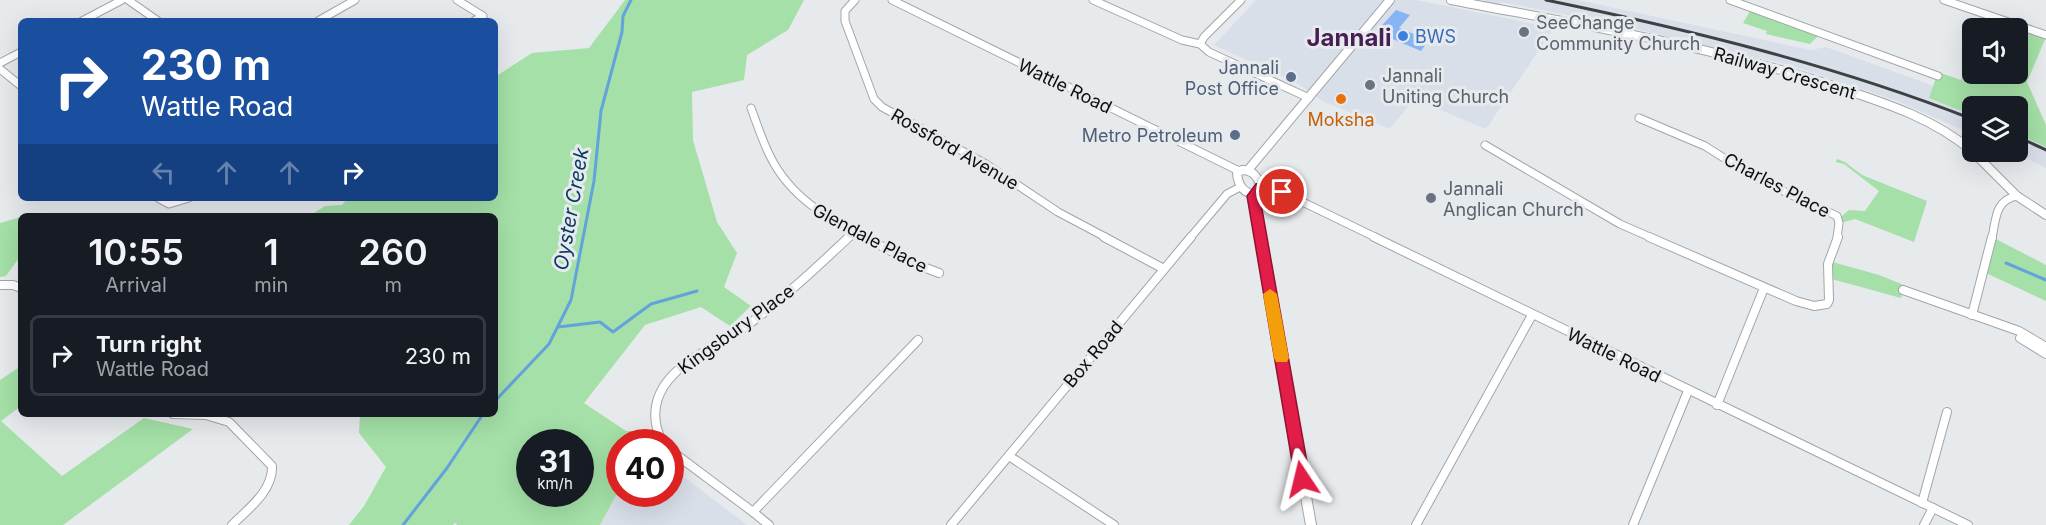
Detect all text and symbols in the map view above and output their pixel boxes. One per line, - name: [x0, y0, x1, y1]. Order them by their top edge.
- place label: SeeChange Community Church: [1536, 12, 1700, 54]
- map controls: [1962, 18, 2028, 162]
- button: sound: [1962, 18, 2028, 84]
- district label: Jannali: [1307, 23, 1391, 52]
- marker: SeeChange Community Church: [1517, 25, 1531, 39]
- place label: BWS: [1415, 26, 1456, 47]
- marker: BWS: [1396, 29, 1410, 43]
- text: 230 m: [141, 39, 271, 90]
- icon: right: [42, 42, 120, 120]
- street label: Railway Crescent: [1711, 43, 1859, 103]
- street label: Wattle Road: [1015, 54, 1115, 118]
- place label: Jannali Post Office: [1185, 57, 1279, 99]
- place label: Jannali Uniting Church: [1382, 65, 1509, 107]
- marker: Jannali Post Office: [1284, 70, 1298, 84]
- marker: Jannali Uniting Church: [1363, 78, 1377, 92]
- text: Wattle Road: [141, 90, 293, 123]
- marker: Moksha: [1334, 92, 1348, 106]
- button: layers: [1962, 96, 2028, 162]
- street label: Rossford Avenue: [887, 104, 1023, 194]
- place label: Moksha: [1307, 109, 1375, 130]
- place label: Metro Petroleum: [1082, 125, 1223, 146]
- marker: Metro Petroleum: [1228, 128, 1242, 142]
- water label: Oyster Creek: [548, 145, 594, 272]
- street label: Charles Place: [1720, 148, 1834, 222]
- icon: left: [147, 156, 180, 189]
- icon: ahead: [210, 156, 243, 189]
- icon: ahead: [273, 156, 306, 189]
- icon: right: [336, 156, 369, 189]
- pin: [1256, 166, 1307, 217]
- icon: arrive: [1265, 175, 1298, 208]
- place label: Jannali Anglican Church: [1443, 178, 1584, 220]
- marker: Jannali Anglican Church: [1424, 191, 1438, 205]
- street label: Glendale Place: [809, 199, 931, 277]
- text: 10:55: [88, 230, 184, 274]
- text: 1: [264, 230, 279, 274]
- text: 260: [359, 230, 428, 274]
- text: Arrival: [105, 273, 167, 297]
- text: min: [254, 273, 288, 297]
- text: m: [384, 273, 402, 297]
- street label: Kingsbury Place: [674, 280, 798, 378]
- street label: Box Road: [1059, 316, 1127, 392]
- street label: Wattle Road: [1564, 323, 1664, 387]
- text: Turn right: [96, 331, 202, 357]
- icon: right: [45, 339, 78, 372]
- text: 230 m: [405, 343, 471, 369]
- text: Wattle Road: [96, 357, 209, 381]
- speed limit sign: 40: [606, 429, 684, 507]
- text: 31: [539, 443, 571, 479]
- position arrow: [1270, 447, 1334, 511]
- text: km/h: [537, 474, 573, 493]

